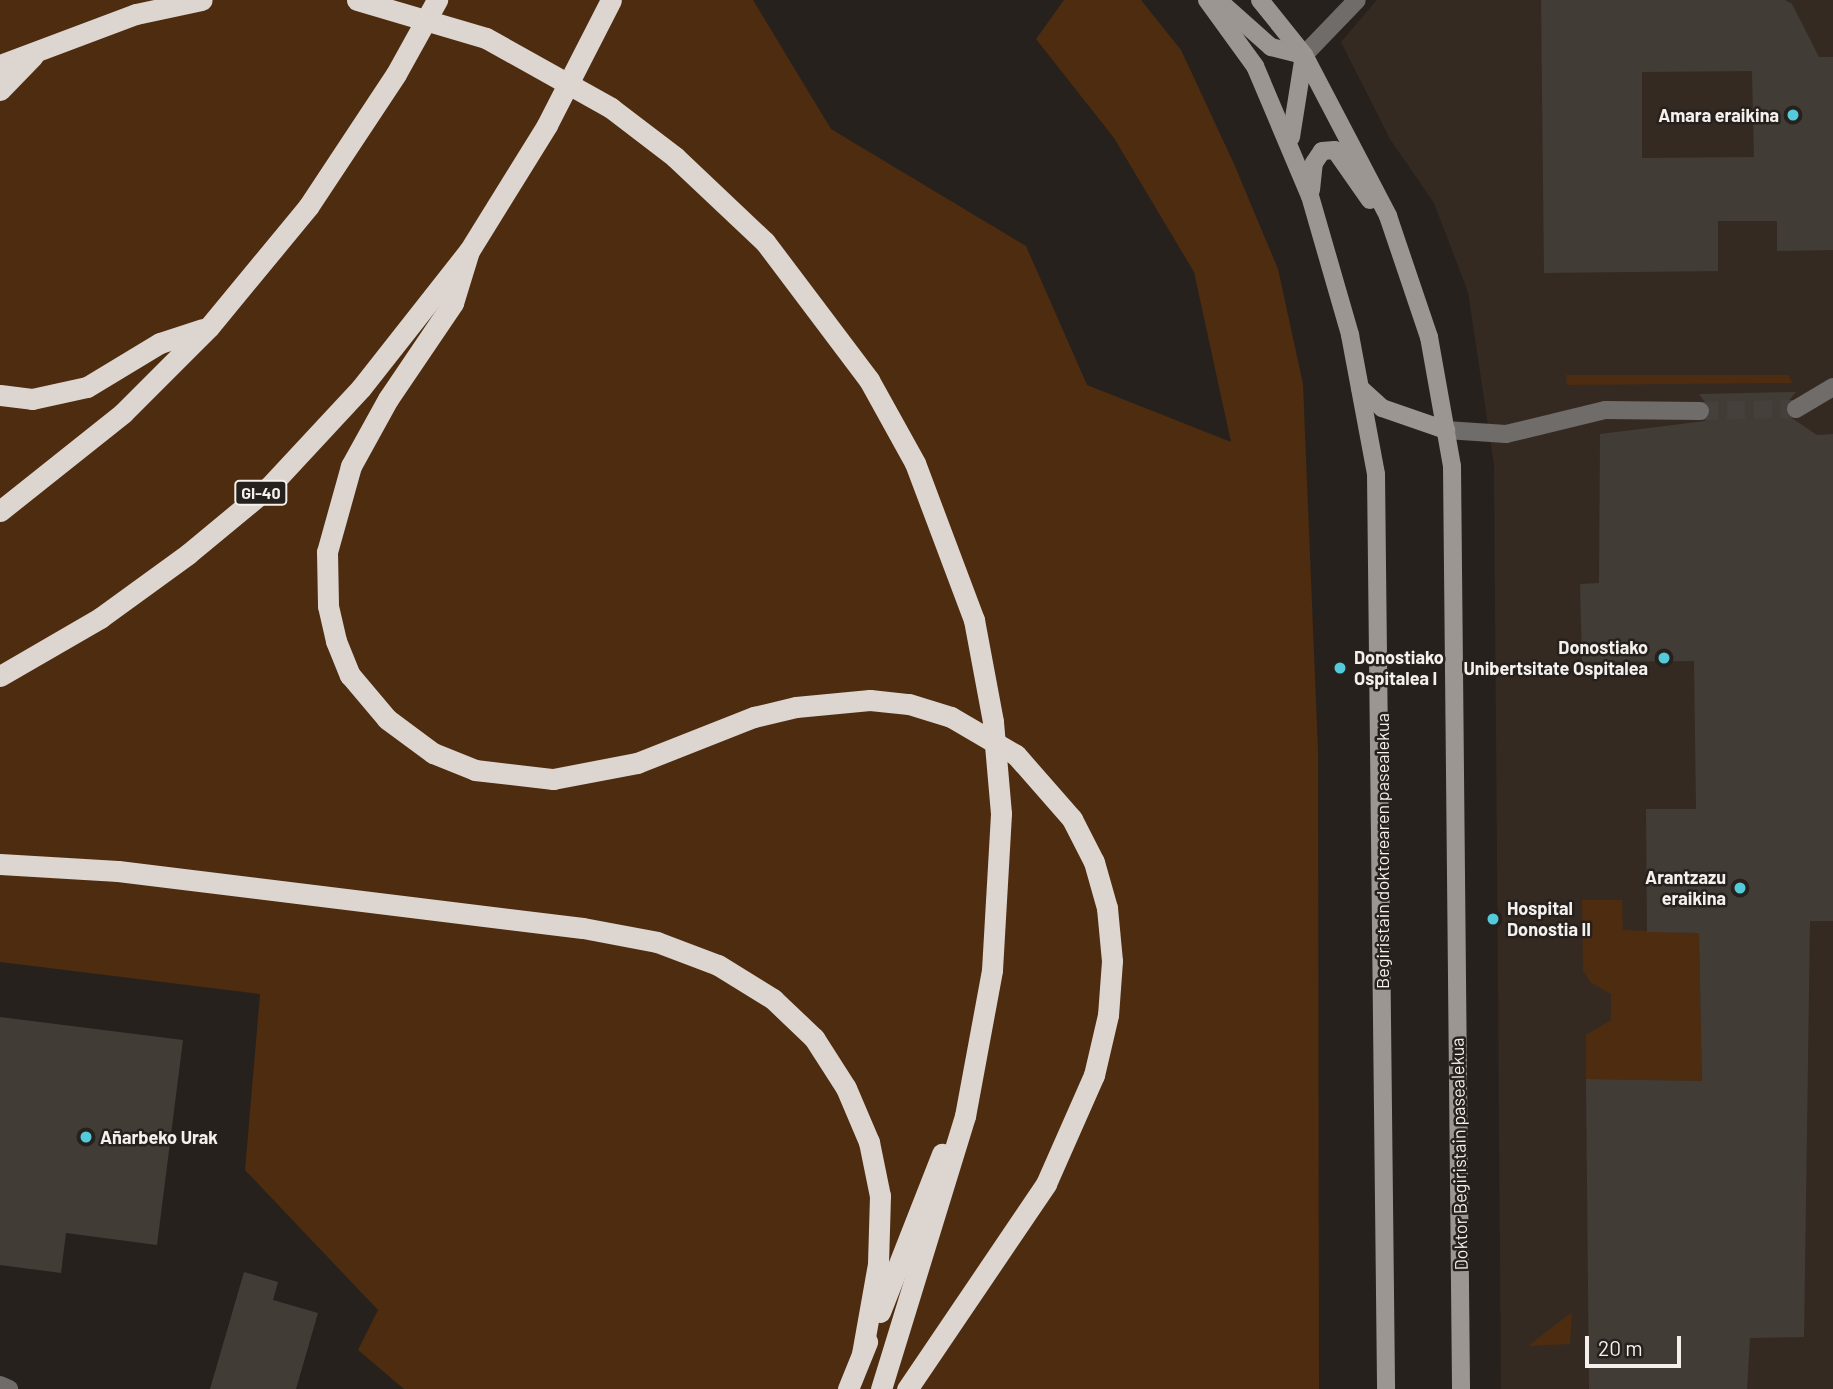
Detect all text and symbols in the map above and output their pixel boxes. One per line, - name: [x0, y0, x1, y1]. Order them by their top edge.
- place label: Amara eraikina: [1658, 104, 1779, 126]
- marker: Amara eraikina: [1785, 107, 1801, 123]
- road number: GI-40: [233, 480, 289, 506]
- place label: Donostiako Unibertsitate Ospitalea: [1464, 637, 1648, 680]
- place label: Donostiako Ospitalea I: [1354, 647, 1444, 690]
- marker: Donostiako Unibertsitate Ospitalea: [1654, 648, 1674, 668]
- marker: Donostiako Ospitalea I: [1332, 660, 1348, 676]
- street label: Begiristain doktorearen pasealekua: [1371, 713, 1393, 989]
- place label: Arantzazu eraikina: [1645, 867, 1726, 910]
- marker: Arantzazu eraikina: [1732, 880, 1748, 896]
- place label: Hospital Donostia II: [1507, 898, 1591, 940]
- marker: Hospital Donostia II: [1485, 911, 1501, 927]
- street label: Doktor Begiristain pasealekua: [1446, 1037, 1472, 1271]
- place label: Añarbeko Urak: [100, 1126, 218, 1148]
- marker: Añarbeko Urak: [78, 1129, 94, 1145]
- scale bar: [1588, 1322, 1684, 1366]
- text: 20 m: [1598, 1335, 1643, 1360]

